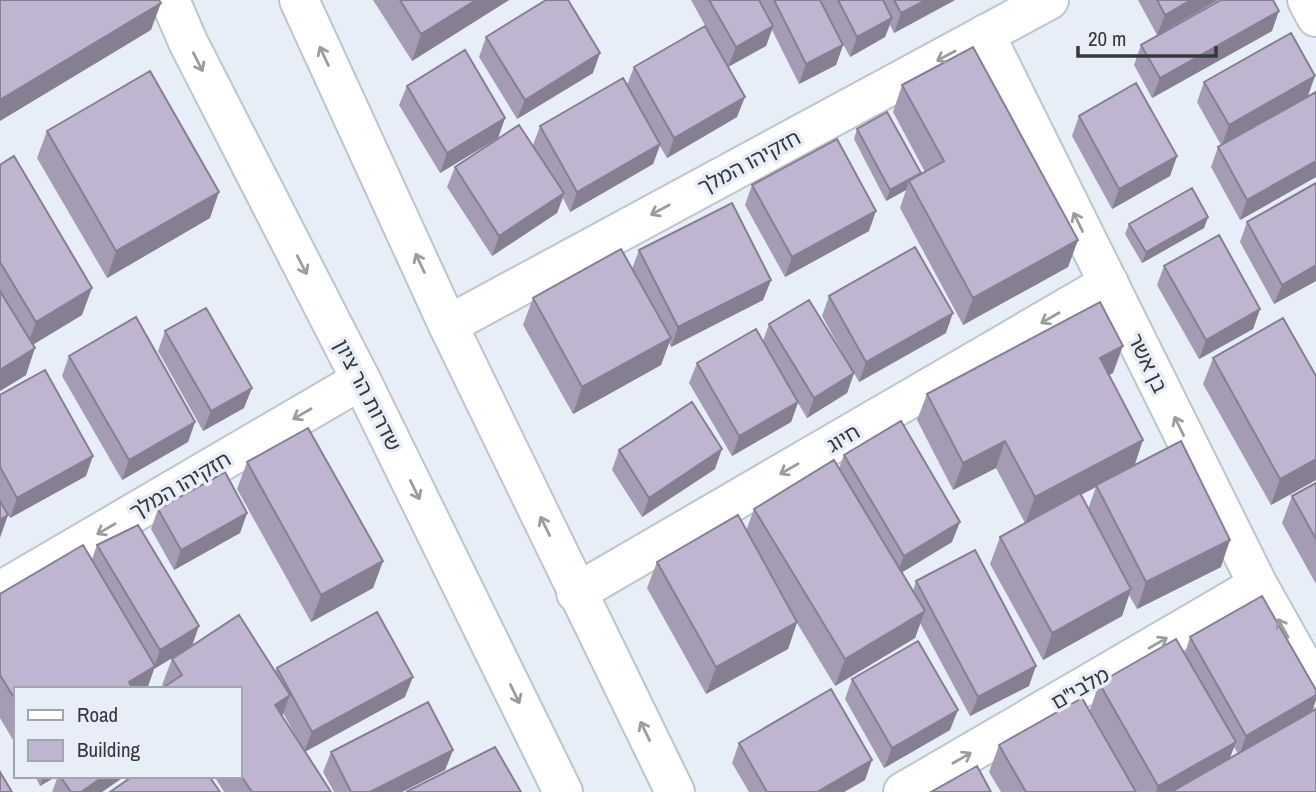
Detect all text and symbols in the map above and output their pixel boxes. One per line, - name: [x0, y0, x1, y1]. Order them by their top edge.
- scale bar: [1078, 14, 1216, 58]
- text: 20 m: [1088, 24, 1126, 53]
- one-way arrow: [317, 46, 331, 67]
- one-way arrow: [936, 49, 957, 63]
- one-way arrow: [192, 51, 206, 72]
- street label: חזקיהו המלך: [692, 123, 806, 201]
- one-way arrow: [650, 204, 671, 218]
- one-way arrow: [1071, 212, 1085, 233]
- one-way arrow: [413, 253, 426, 274]
- one-way arrow: [296, 254, 309, 275]
- one-way arrow: [1040, 311, 1060, 325]
- street label: בן אשר: [1121, 328, 1175, 398]
- street label: שדרות הר ציון: [327, 334, 409, 456]
- one-way arrow: [292, 407, 312, 421]
- one-way arrow: [1172, 416, 1186, 437]
- street label: חיוג: [821, 417, 865, 459]
- street label: חזקיהו המלך: [124, 444, 236, 526]
- one-way arrow: [780, 462, 800, 476]
- one-way arrow: [409, 479, 422, 500]
- one-way arrow: [538, 516, 551, 537]
- one-way arrow: [96, 522, 116, 536]
- one-way arrow: [1276, 619, 1290, 639]
- one-way arrow: [1147, 636, 1168, 649]
- street label: מלבי"ם: [1046, 660, 1115, 716]
- one-way arrow: [509, 683, 523, 704]
- legend: [14, 687, 242, 778]
- text: Road: [77, 700, 118, 729]
- one-way arrow: [637, 721, 651, 742]
- text: Building: [77, 735, 141, 764]
- one-way arrow: [951, 750, 971, 764]

